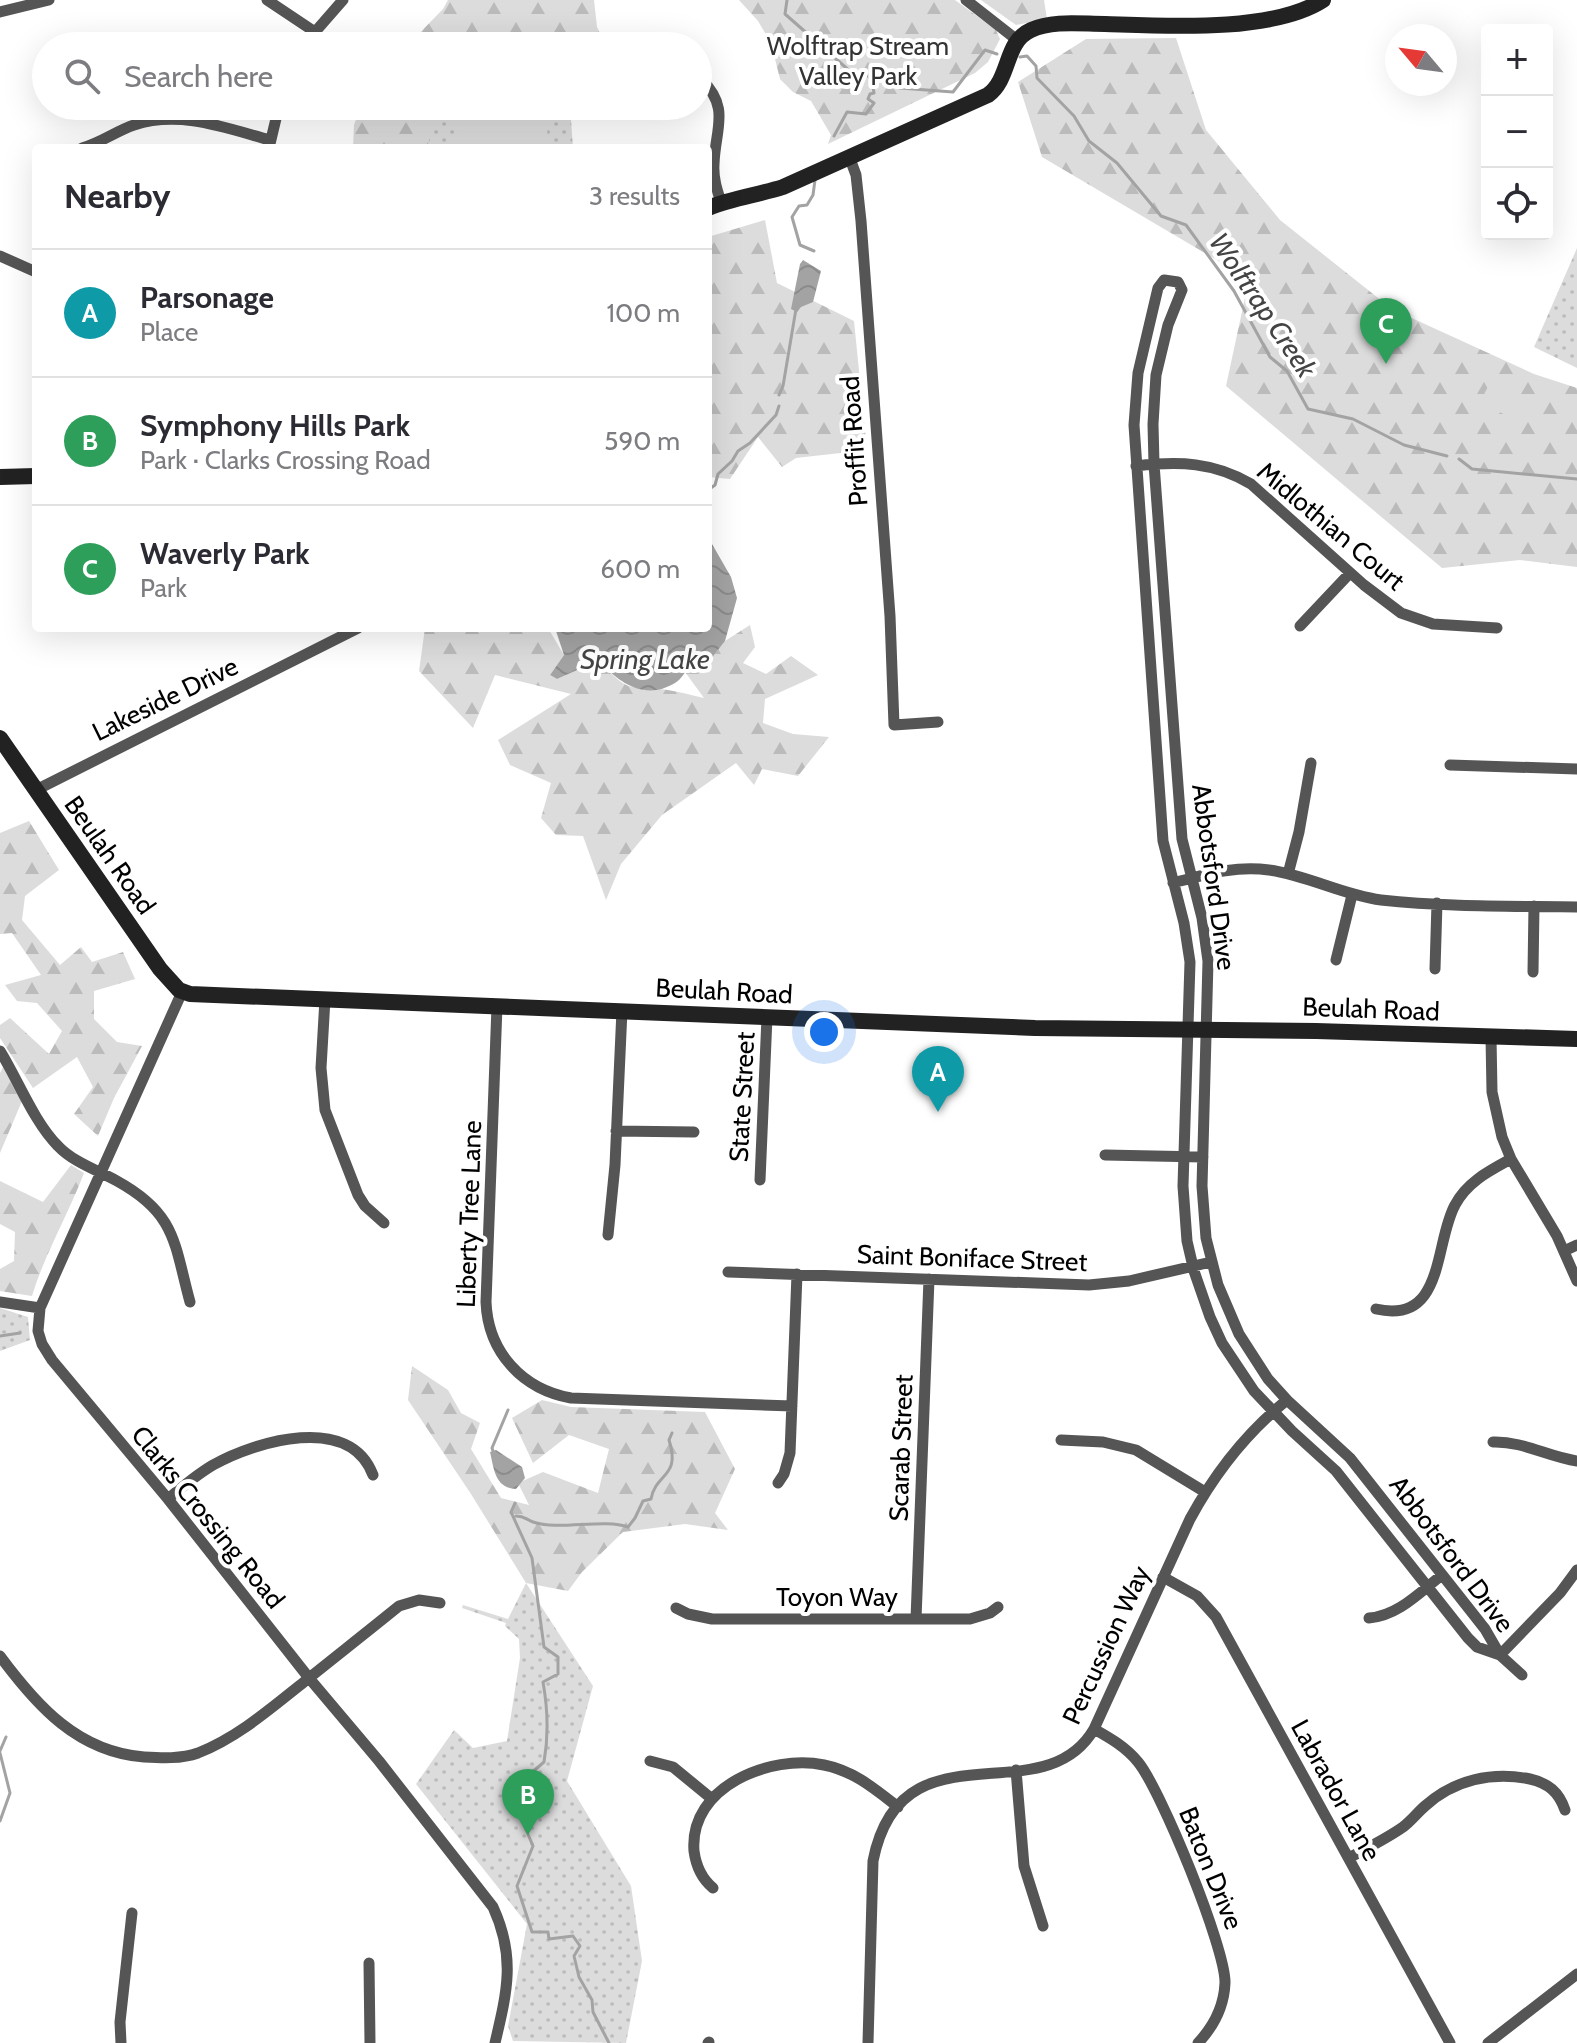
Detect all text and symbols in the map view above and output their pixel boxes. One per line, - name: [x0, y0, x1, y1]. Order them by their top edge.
- north arrow: [1385, 24, 1457, 96]
- map controls: [1481, 24, 1553, 240]
- button: +: [1481, 24, 1553, 96]
- park label: Wolftrap Stream Valley Park: [767, 30, 949, 92]
- search box: [32, 32, 712, 120]
- icon: search: [60, 54, 104, 98]
- text: Search here: [124, 58, 273, 95]
- button: −: [1481, 96, 1553, 168]
- button: locate: [1481, 168, 1553, 240]
- text: Nearby: [64, 175, 171, 217]
- text: 3 results: [589, 180, 680, 212]
- water label: Wolftrap Creek: [1202, 226, 1324, 385]
- text: Parsonage: [140, 279, 274, 316]
- text: A: [82, 297, 98, 329]
- text: 100 m: [607, 297, 680, 329]
- pin: C: [1360, 298, 1412, 364]
- text: Place: [140, 316, 198, 348]
- street label: Proffit Road: [833, 375, 875, 507]
- text: Symphony Hills Park: [140, 407, 410, 444]
- text: B: [82, 425, 98, 457]
- text: 590 m: [604, 425, 680, 457]
- text: Park · Clarks Crossing Road: [140, 444, 431, 476]
- street label: Midlothian Court: [1251, 455, 1411, 597]
- text: Waverly Park: [140, 535, 310, 572]
- text: C: [82, 553, 98, 585]
- text: 600 m: [600, 553, 680, 585]
- text: Park: [140, 572, 187, 604]
- water label: Spring Lake: [580, 642, 710, 676]
- street label: Lakeside Drive: [87, 650, 243, 748]
- street label: Abbotsford Drive: [1185, 782, 1243, 972]
- street label: Beulah Road: [57, 790, 163, 920]
- street label: Beulah Road: [655, 971, 793, 1011]
- street label: Beulah Road: [1302, 991, 1440, 1027]
- your location: [804, 1012, 844, 1052]
- street label: State Street: [723, 1031, 761, 1163]
- pin: A: [912, 1046, 964, 1112]
- street label: Liberty Tree Lane: [450, 1120, 488, 1308]
- street label: Saint Boniface Street: [856, 1238, 1088, 1278]
- street label: Scarab Street: [882, 1374, 920, 1522]
- street label: Clarks Crossing Road: [124, 1419, 292, 1615]
- street label: Abbotsford Drive: [1383, 1469, 1521, 1639]
- street label: Percussion Way: [1055, 1561, 1157, 1729]
- street label: Toyon Way: [776, 1581, 898, 1613]
- street label: Labrador Lane: [1284, 1714, 1388, 1866]
- pin: B: [502, 1769, 554, 1835]
- street label: Baton Drive: [1172, 1802, 1250, 1934]

